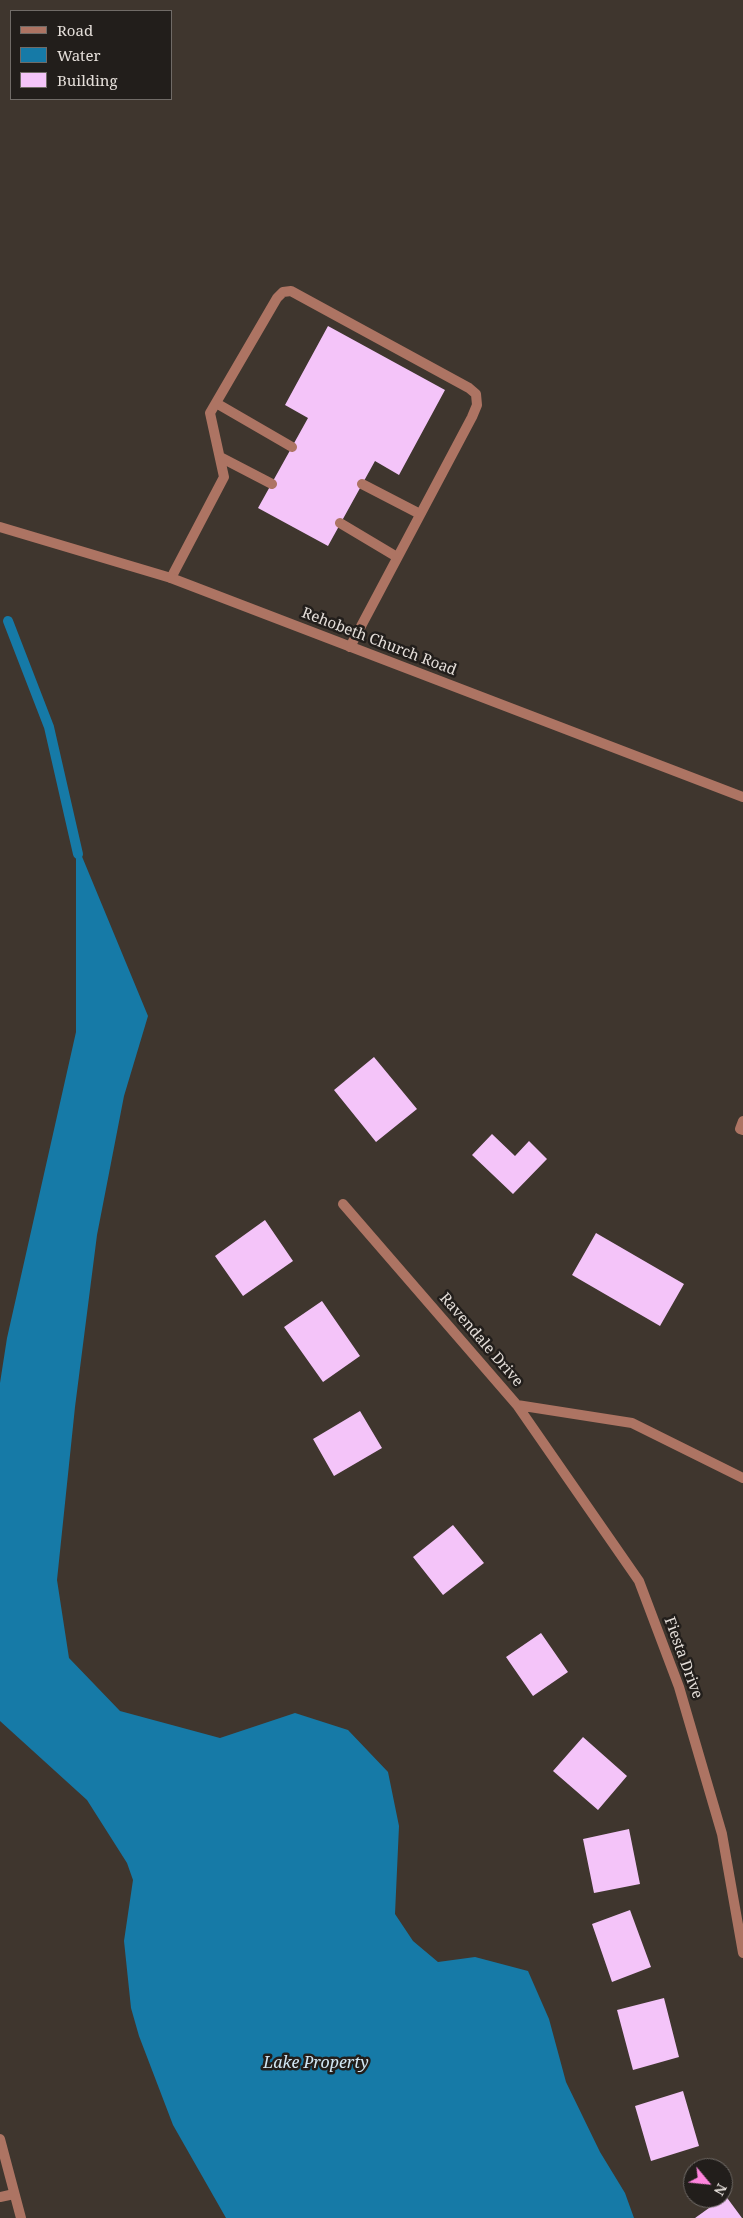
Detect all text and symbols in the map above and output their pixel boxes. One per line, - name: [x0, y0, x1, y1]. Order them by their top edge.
- legend: [10, 10, 172, 100]
- text: Road: [57, 20, 93, 40]
- text: Water: [57, 45, 100, 65]
- text: Building: [57, 70, 118, 90]
- street label: Rehobeth Church Road: [299, 604, 459, 680]
- street label: Ravendale Drive: [435, 1289, 527, 1391]
- street label: Fiesta Drive: [660, 1615, 706, 1701]
- water label: Lake Property: [263, 2053, 369, 2073]
- north arrow: [683, 2158, 733, 2208]
- text: N: [710, 2180, 732, 2199]

